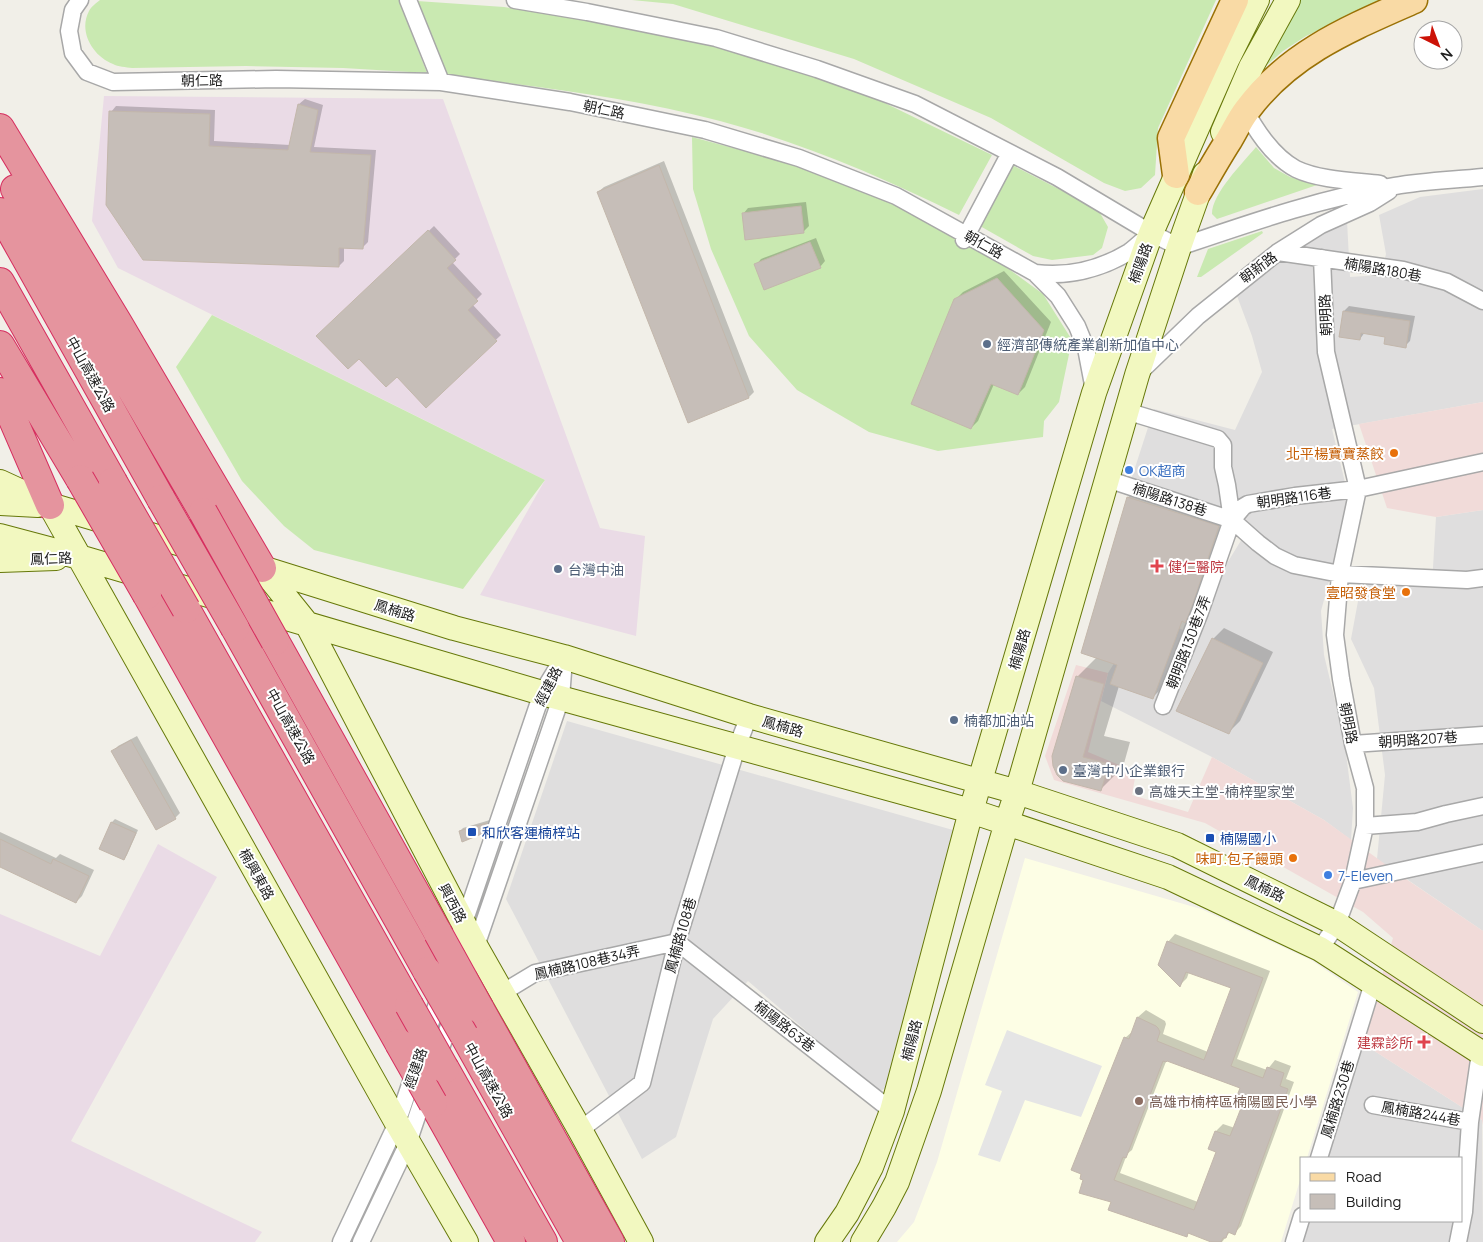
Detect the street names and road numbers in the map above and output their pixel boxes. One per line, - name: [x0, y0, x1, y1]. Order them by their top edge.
- street label: 朝仁路: [181, 70, 223, 90]
- street label: 朝仁路: [581, 95, 627, 123]
- street label: 朝仁路: [961, 226, 1007, 262]
- street label: 楠陽路: [1124, 240, 1156, 286]
- street label: 朝新路: [1236, 247, 1280, 287]
- street label: 楠陽路180巷: [1343, 253, 1423, 285]
- street label: 朝明路: [1314, 294, 1336, 336]
- street label: 中山高速公路: [62, 333, 120, 415]
- street label: 楠陽路138巷: [1130, 478, 1210, 520]
- street label: 朝明路116巷: [1255, 482, 1333, 512]
- street label: 鳳仁路: [30, 548, 72, 568]
- street label: 朝明路130巷7弄: [1161, 592, 1215, 692]
- street label: 鳳楠路: [372, 595, 418, 625]
- street label: 楠陽路: [1004, 626, 1034, 672]
- street label: 經建路: [530, 663, 566, 709]
- street label: 中山高速公路: [262, 685, 320, 767]
- street label: 朝明路: [1336, 701, 1362, 745]
- street label: 鳳楠路: [760, 711, 806, 741]
- street label: 朝明路207巷: [1378, 727, 1458, 751]
- street label: 楠興東路: [235, 845, 279, 903]
- street label: 鳳楠路: [1242, 870, 1288, 906]
- street label: 興西路: [435, 880, 471, 926]
- street label: 鳳楠路108巷: [660, 895, 700, 975]
- street label: 鳳楠路108巷34弄: [532, 941, 642, 983]
- street label: 楠陽路63巷: [751, 996, 819, 1056]
- street label: 楠陽路: [896, 1017, 926, 1063]
- street label: 中山高速公路: [460, 1039, 518, 1121]
- street label: 經建路: [399, 1045, 431, 1091]
- street label: 鳳楠路230巷: [1316, 1058, 1358, 1140]
- street label: 鳳楠路244巷: [1380, 1097, 1462, 1129]

